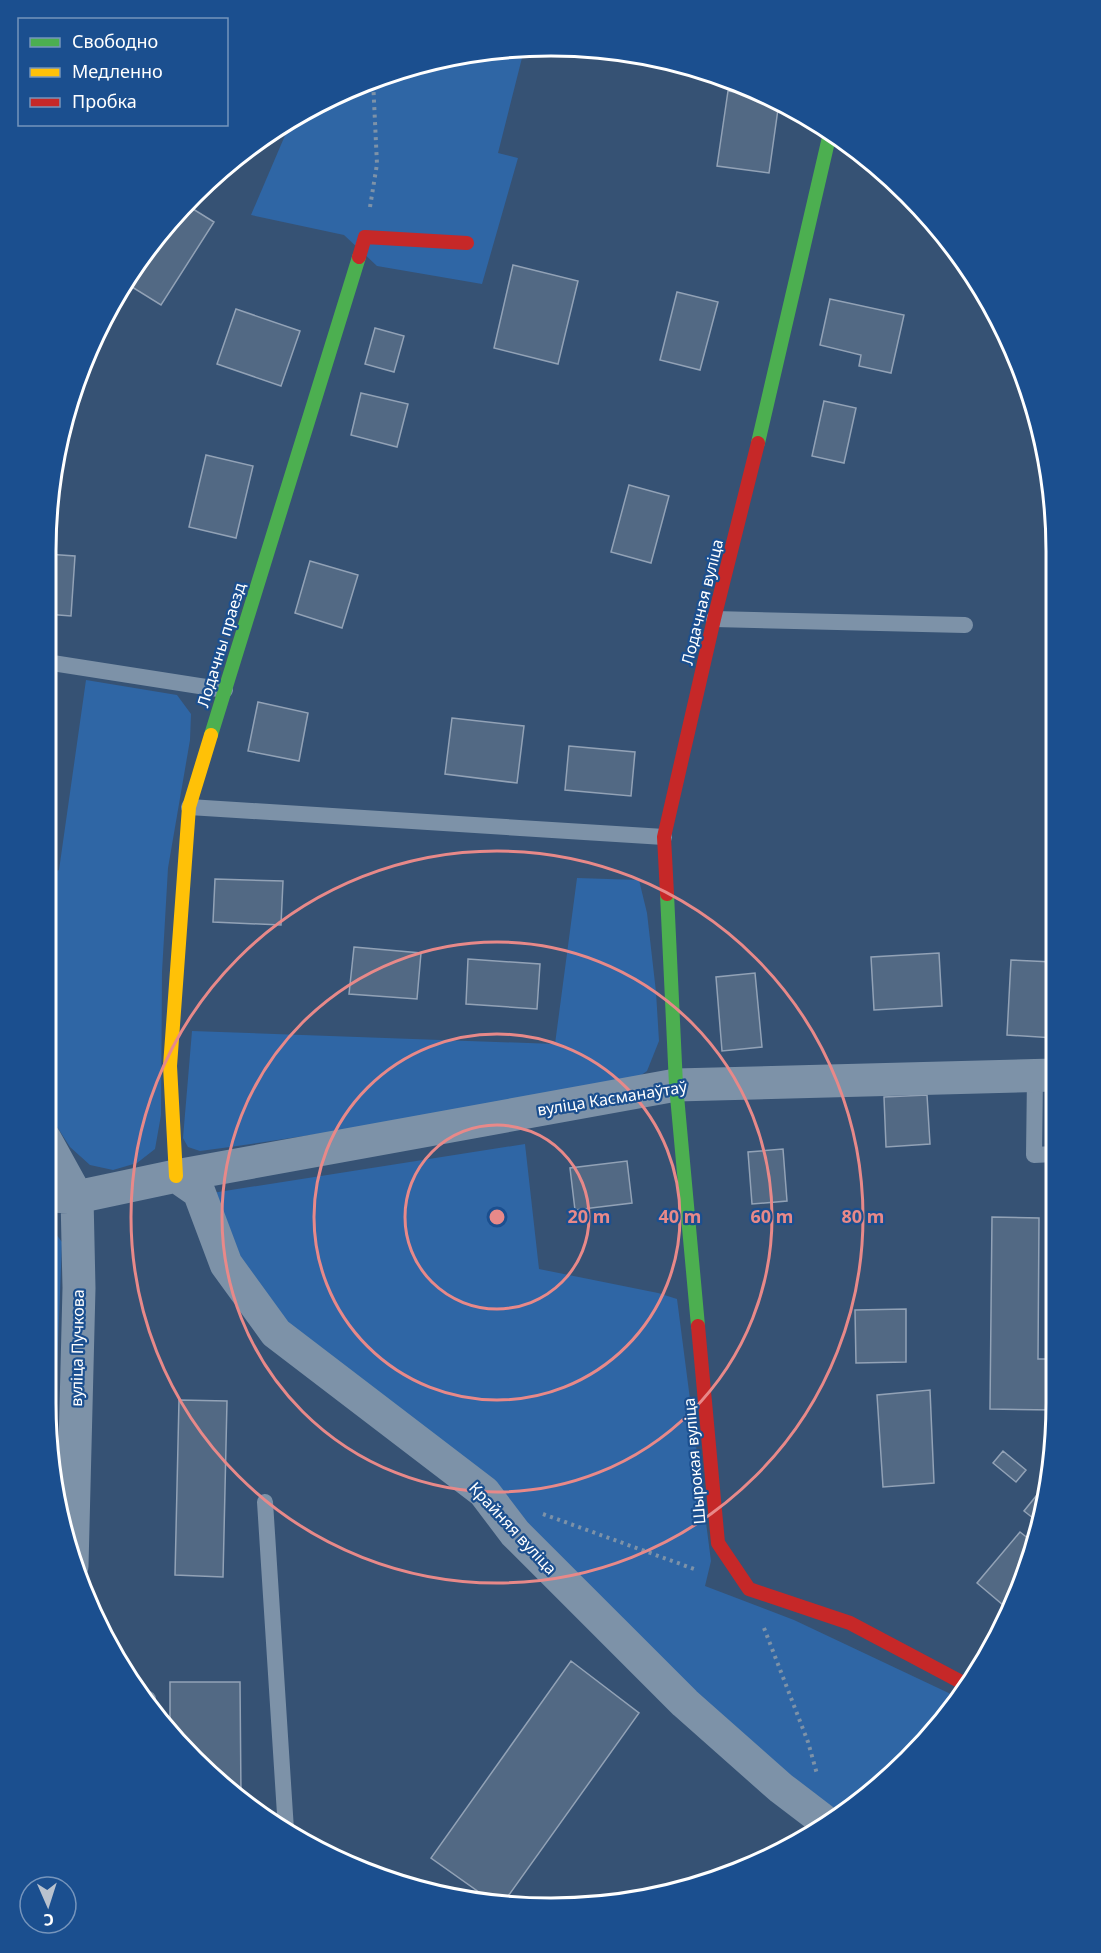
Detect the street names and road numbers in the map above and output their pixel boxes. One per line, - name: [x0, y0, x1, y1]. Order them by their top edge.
- street label: Лодачная вуліца: [676, 537, 728, 667]
- street label: Лодачны праезд: [192, 580, 251, 710]
- street label: вуліца Касманаўтаў: [536, 1075, 689, 1121]
- street label: вуліца Пучкова: [65, 1289, 89, 1407]
- street label: Шырокая вуліца: [678, 1397, 710, 1525]
- street label: Крайняя вуліца: [464, 1477, 562, 1579]

